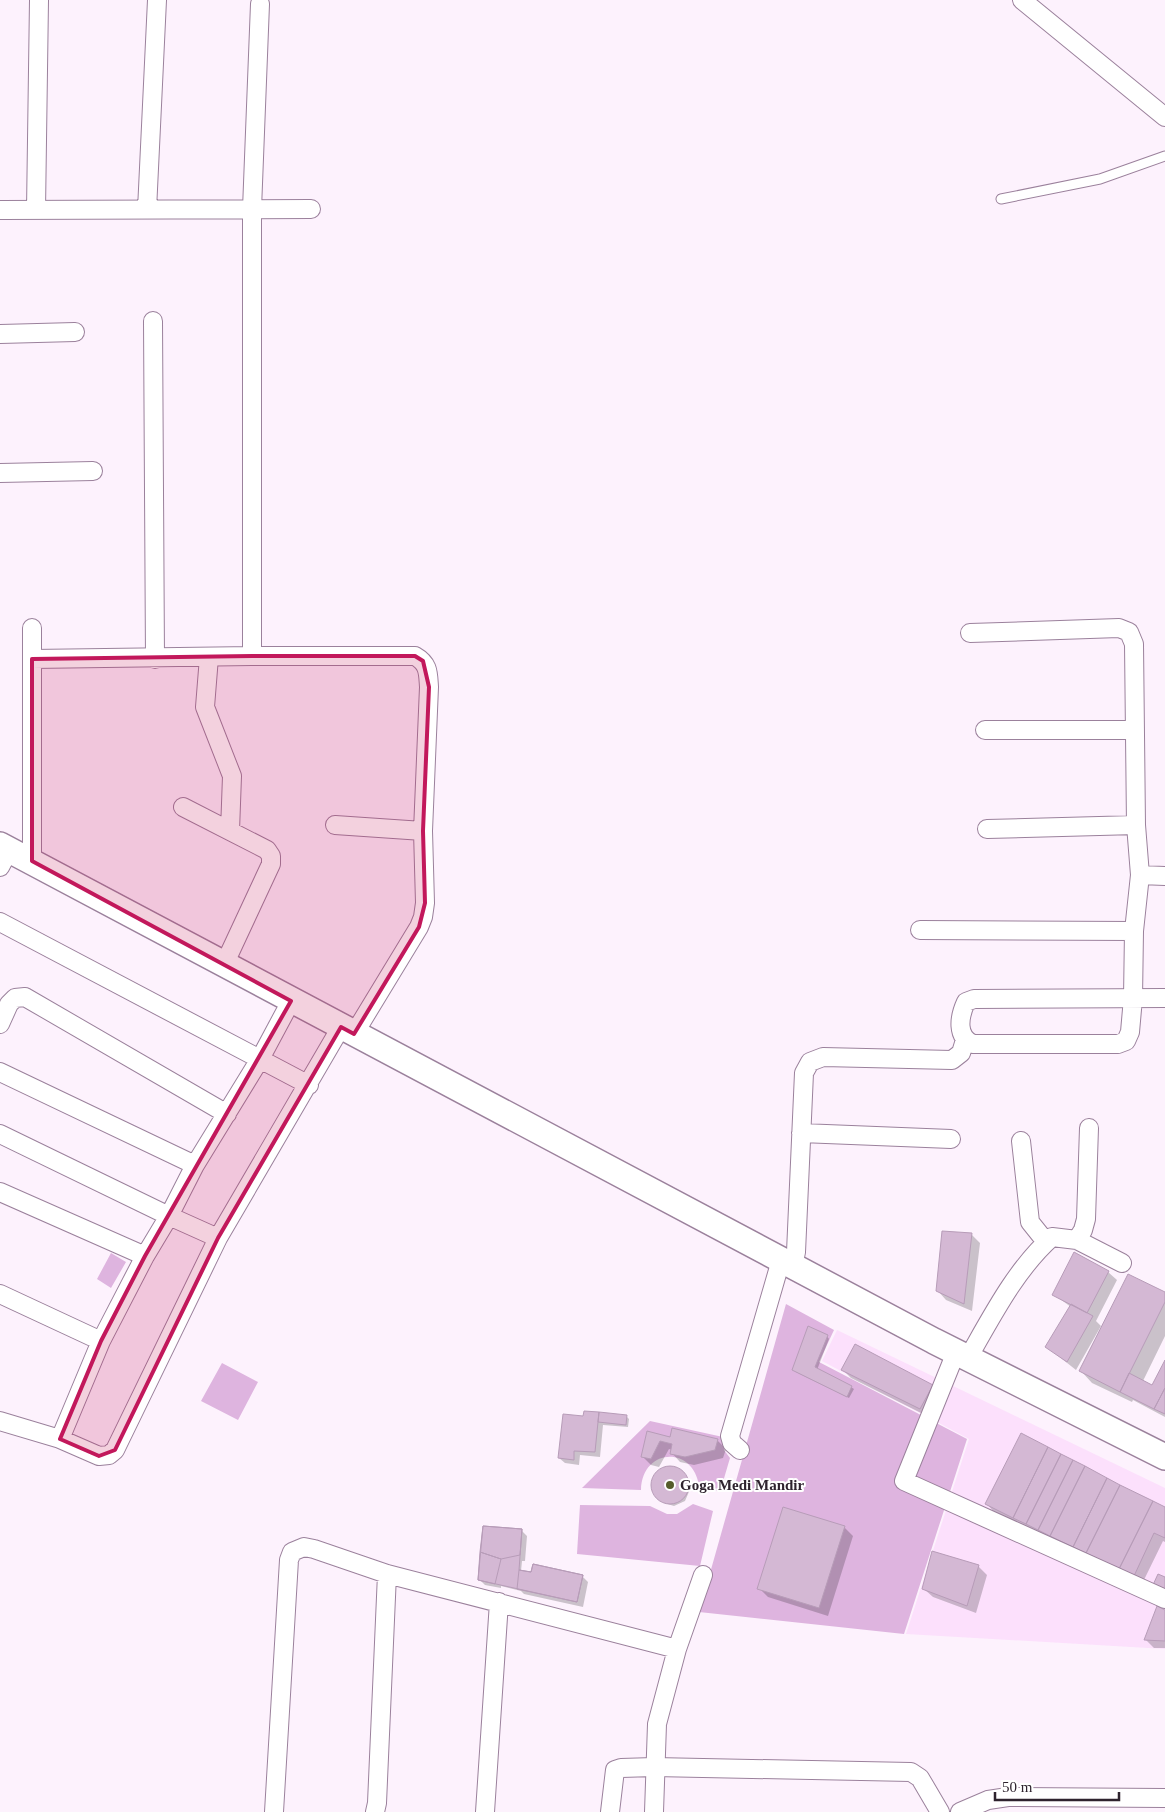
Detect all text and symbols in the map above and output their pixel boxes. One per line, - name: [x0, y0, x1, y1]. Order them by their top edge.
- place label: Goga Medi Mandir: [680, 1477, 805, 1493]
- marker: Goga Medi Mandir: [664, 1479, 676, 1491]
- scale bar: [995, 1770, 1119, 1802]
- text: 50 m: [1002, 1779, 1033, 1795]

